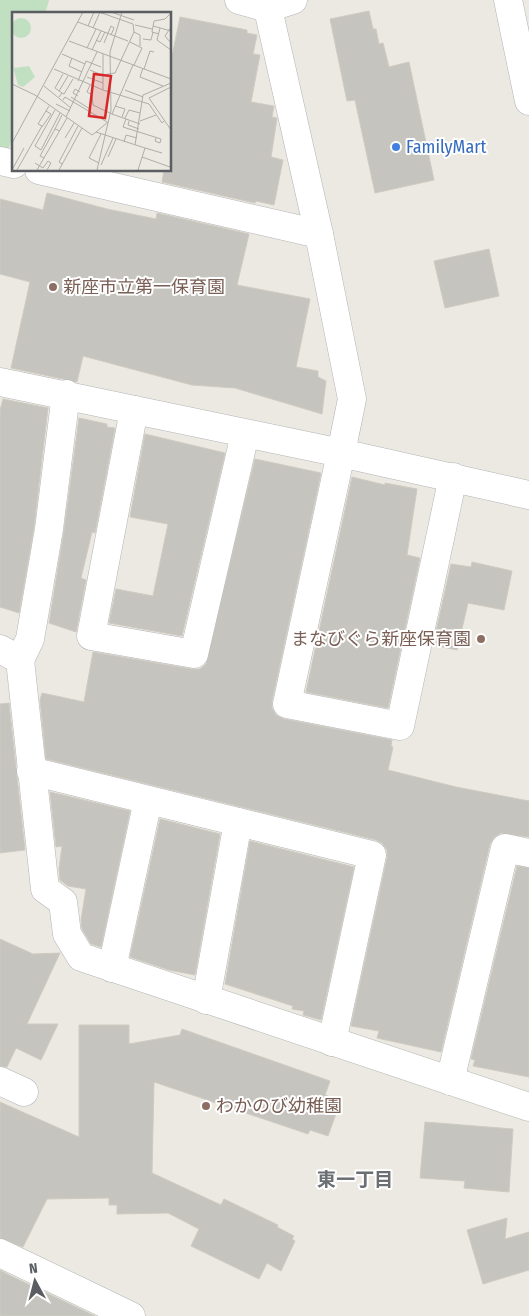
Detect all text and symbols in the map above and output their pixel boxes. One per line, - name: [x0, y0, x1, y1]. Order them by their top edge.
- inset map: [12, 12, 171, 171]
- place label: FamilyMart: [406, 136, 487, 158]
- marker: FamilyMart: [390, 141, 402, 153]
- place label: 新座市立第一保育園: [63, 276, 225, 298]
- marker: 新座市立第一保育園: [47, 281, 59, 293]
- place label: まなびぐら新座保育園: [291, 628, 471, 650]
- marker: まなびぐら新座保育園: [475, 633, 487, 645]
- place label: わかのび幼稚園: [216, 1095, 342, 1117]
- marker: わかのび幼稚園: [200, 1100, 212, 1112]
- district label: 東一丁目: [317, 1168, 393, 1191]
- north arrow: [10, 1256, 60, 1306]
- text: N: [28, 1260, 39, 1278]

